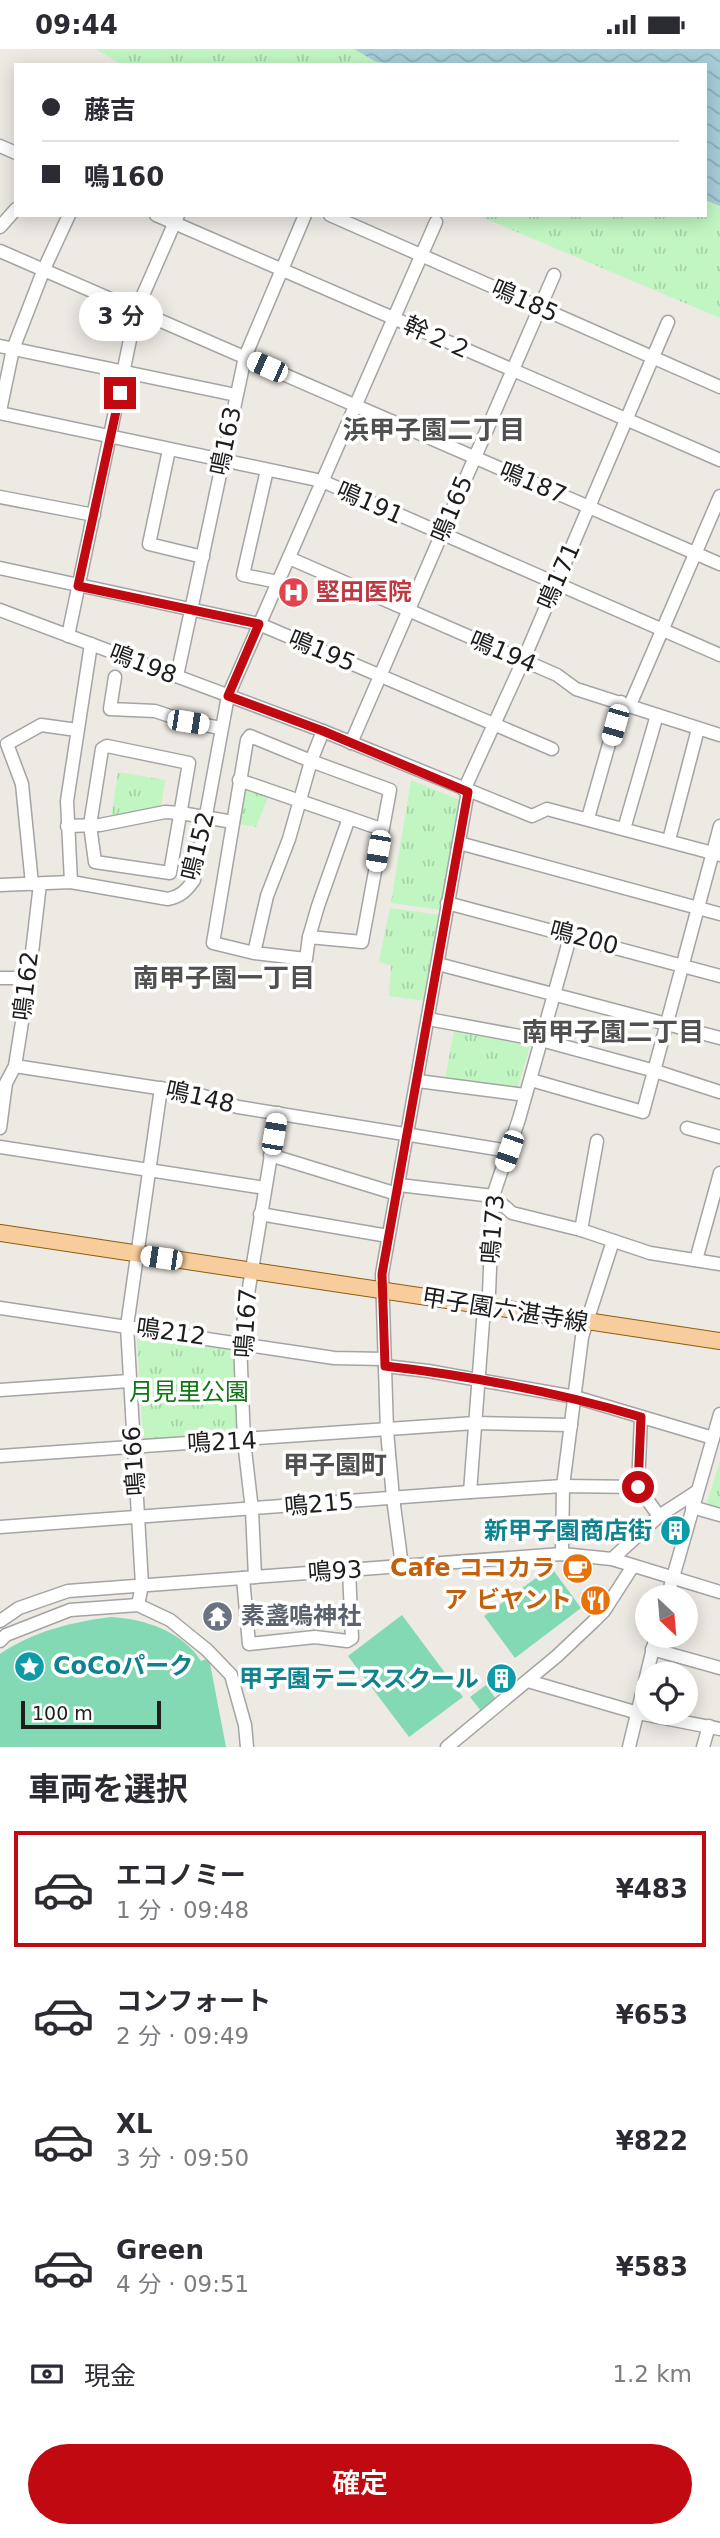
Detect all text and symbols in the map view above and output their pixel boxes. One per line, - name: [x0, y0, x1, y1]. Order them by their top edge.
- text: 09:44: [35, 10, 118, 40]
- text: 藤吉: [84, 95, 136, 125]
- text: 鳴160: [84, 162, 164, 192]
- street label: 鳴185: [487, 274, 563, 328]
- callout: 3 分: [78, 292, 162, 341]
- text: 3 分: [97, 303, 145, 329]
- street label: 幹２２: [399, 311, 477, 365]
- car: [244, 349, 291, 385]
- route end: [104, 377, 136, 409]
- street label: 鳴163: [205, 404, 247, 478]
- district label: 浜甲子園二丁目: [343, 415, 525, 445]
- street label: 鳴187: [495, 456, 571, 510]
- street label: 鳴165: [425, 471, 479, 547]
- street label: 鳴191: [332, 476, 408, 530]
- street label: 鳴171: [532, 538, 586, 614]
- hospital icon: 堅田医院: [276, 575, 310, 609]
- place label: 堅田医院: [316, 578, 412, 606]
- street label: 鳴195: [284, 624, 360, 678]
- street label: 鳴194: [465, 625, 541, 679]
- street label: 鳴198: [105, 638, 181, 690]
- car: [600, 702, 631, 748]
- car: [166, 708, 211, 736]
- street label: 鳴152: [176, 809, 220, 883]
- car: [365, 828, 392, 874]
- street label: 鳴200: [547, 915, 621, 961]
- street label: 鳴162: [8, 950, 44, 1022]
- district label: 南甲子園一丁目: [133, 963, 315, 993]
- district label: 南甲子園二丁目: [522, 1017, 704, 1047]
- street label: 鳴148: [163, 1076, 237, 1118]
- car: [261, 1111, 288, 1157]
- car: [493, 1128, 526, 1174]
- street label: 鳴173: [476, 1193, 510, 1265]
- car: [139, 1245, 184, 1271]
- street label: 甲子園六湛寺線: [420, 1283, 590, 1337]
- street label: 鳴167: [230, 1287, 262, 1359]
- street label: 鳴212: [134, 1313, 208, 1351]
- park label: 月見里公園: [129, 1378, 249, 1406]
- street label: 鳴166: [118, 1425, 150, 1497]
- street label: 鳴214: [186, 1426, 258, 1458]
- district label: 甲子園町: [283, 1450, 387, 1480]
- route start: [622, 1471, 654, 1503]
- street label: 鳴215: [283, 1487, 355, 1521]
- building icon: 新甲子園商店街: [658, 1514, 692, 1548]
- place label: 新甲子園商店街: [484, 1517, 652, 1545]
- cafe icon: Cafe ココカラ: [561, 1551, 595, 1585]
- place label: Cafe ココカラ: [390, 1554, 555, 1582]
- street label: 鳴93: [307, 1555, 363, 1587]
- restaurant icon: ア ビヤント: [578, 1583, 612, 1617]
- north arrow: [635, 1585, 698, 1649]
- map controls: [635, 1585, 698, 1725]
- place label: ア ビヤント: [444, 1586, 572, 1614]
- temple icon: 素盞嗚神社: [201, 1599, 235, 1633]
- place label: 素盞嗚神社: [241, 1602, 361, 1630]
- place icon: CoCoパーク: [13, 1649, 47, 1683]
- place label: CoCoパーク: [53, 1652, 193, 1680]
- building icon: 甲子園テニススクール: [485, 1662, 519, 1696]
- button: locate: [635, 1662, 698, 1725]
- place label: 甲子園テニススクール: [239, 1665, 479, 1693]
- scale bar: [21, 1698, 161, 1730]
- text: 100 m: [32, 1702, 93, 1724]
- text: 車両を選択: [28, 1770, 188, 1808]
- icon: car: [32, 1858, 95, 1921]
- text: エコノミー: [116, 1860, 246, 1890]
- text: ¥483: [616, 1874, 688, 1904]
- text: 1 分 · 09:48: [116, 1897, 249, 1923]
- icon: car: [32, 1984, 95, 2047]
- text: コンフォート: [116, 1986, 271, 2016]
- text: ¥653: [616, 2000, 688, 2030]
- text: 2 分 · 09:49: [116, 2023, 249, 2049]
- text: XL: [116, 2109, 153, 2139]
- icon: car: [32, 2110, 95, 2173]
- text: ¥822: [616, 2126, 688, 2156]
- text: 3 分 · 09:50: [116, 2145, 249, 2171]
- text: Green: [116, 2235, 204, 2265]
- icon: car: [32, 2236, 95, 2299]
- text: ¥583: [616, 2252, 688, 2282]
- text: 4 分 · 09:51: [116, 2271, 249, 2297]
- icon: cash: [28, 2355, 66, 2393]
- text: 現金: [84, 2361, 136, 2391]
- text: 1.2 km: [612, 2361, 692, 2387]
- button: 確定: [28, 2444, 692, 2524]

